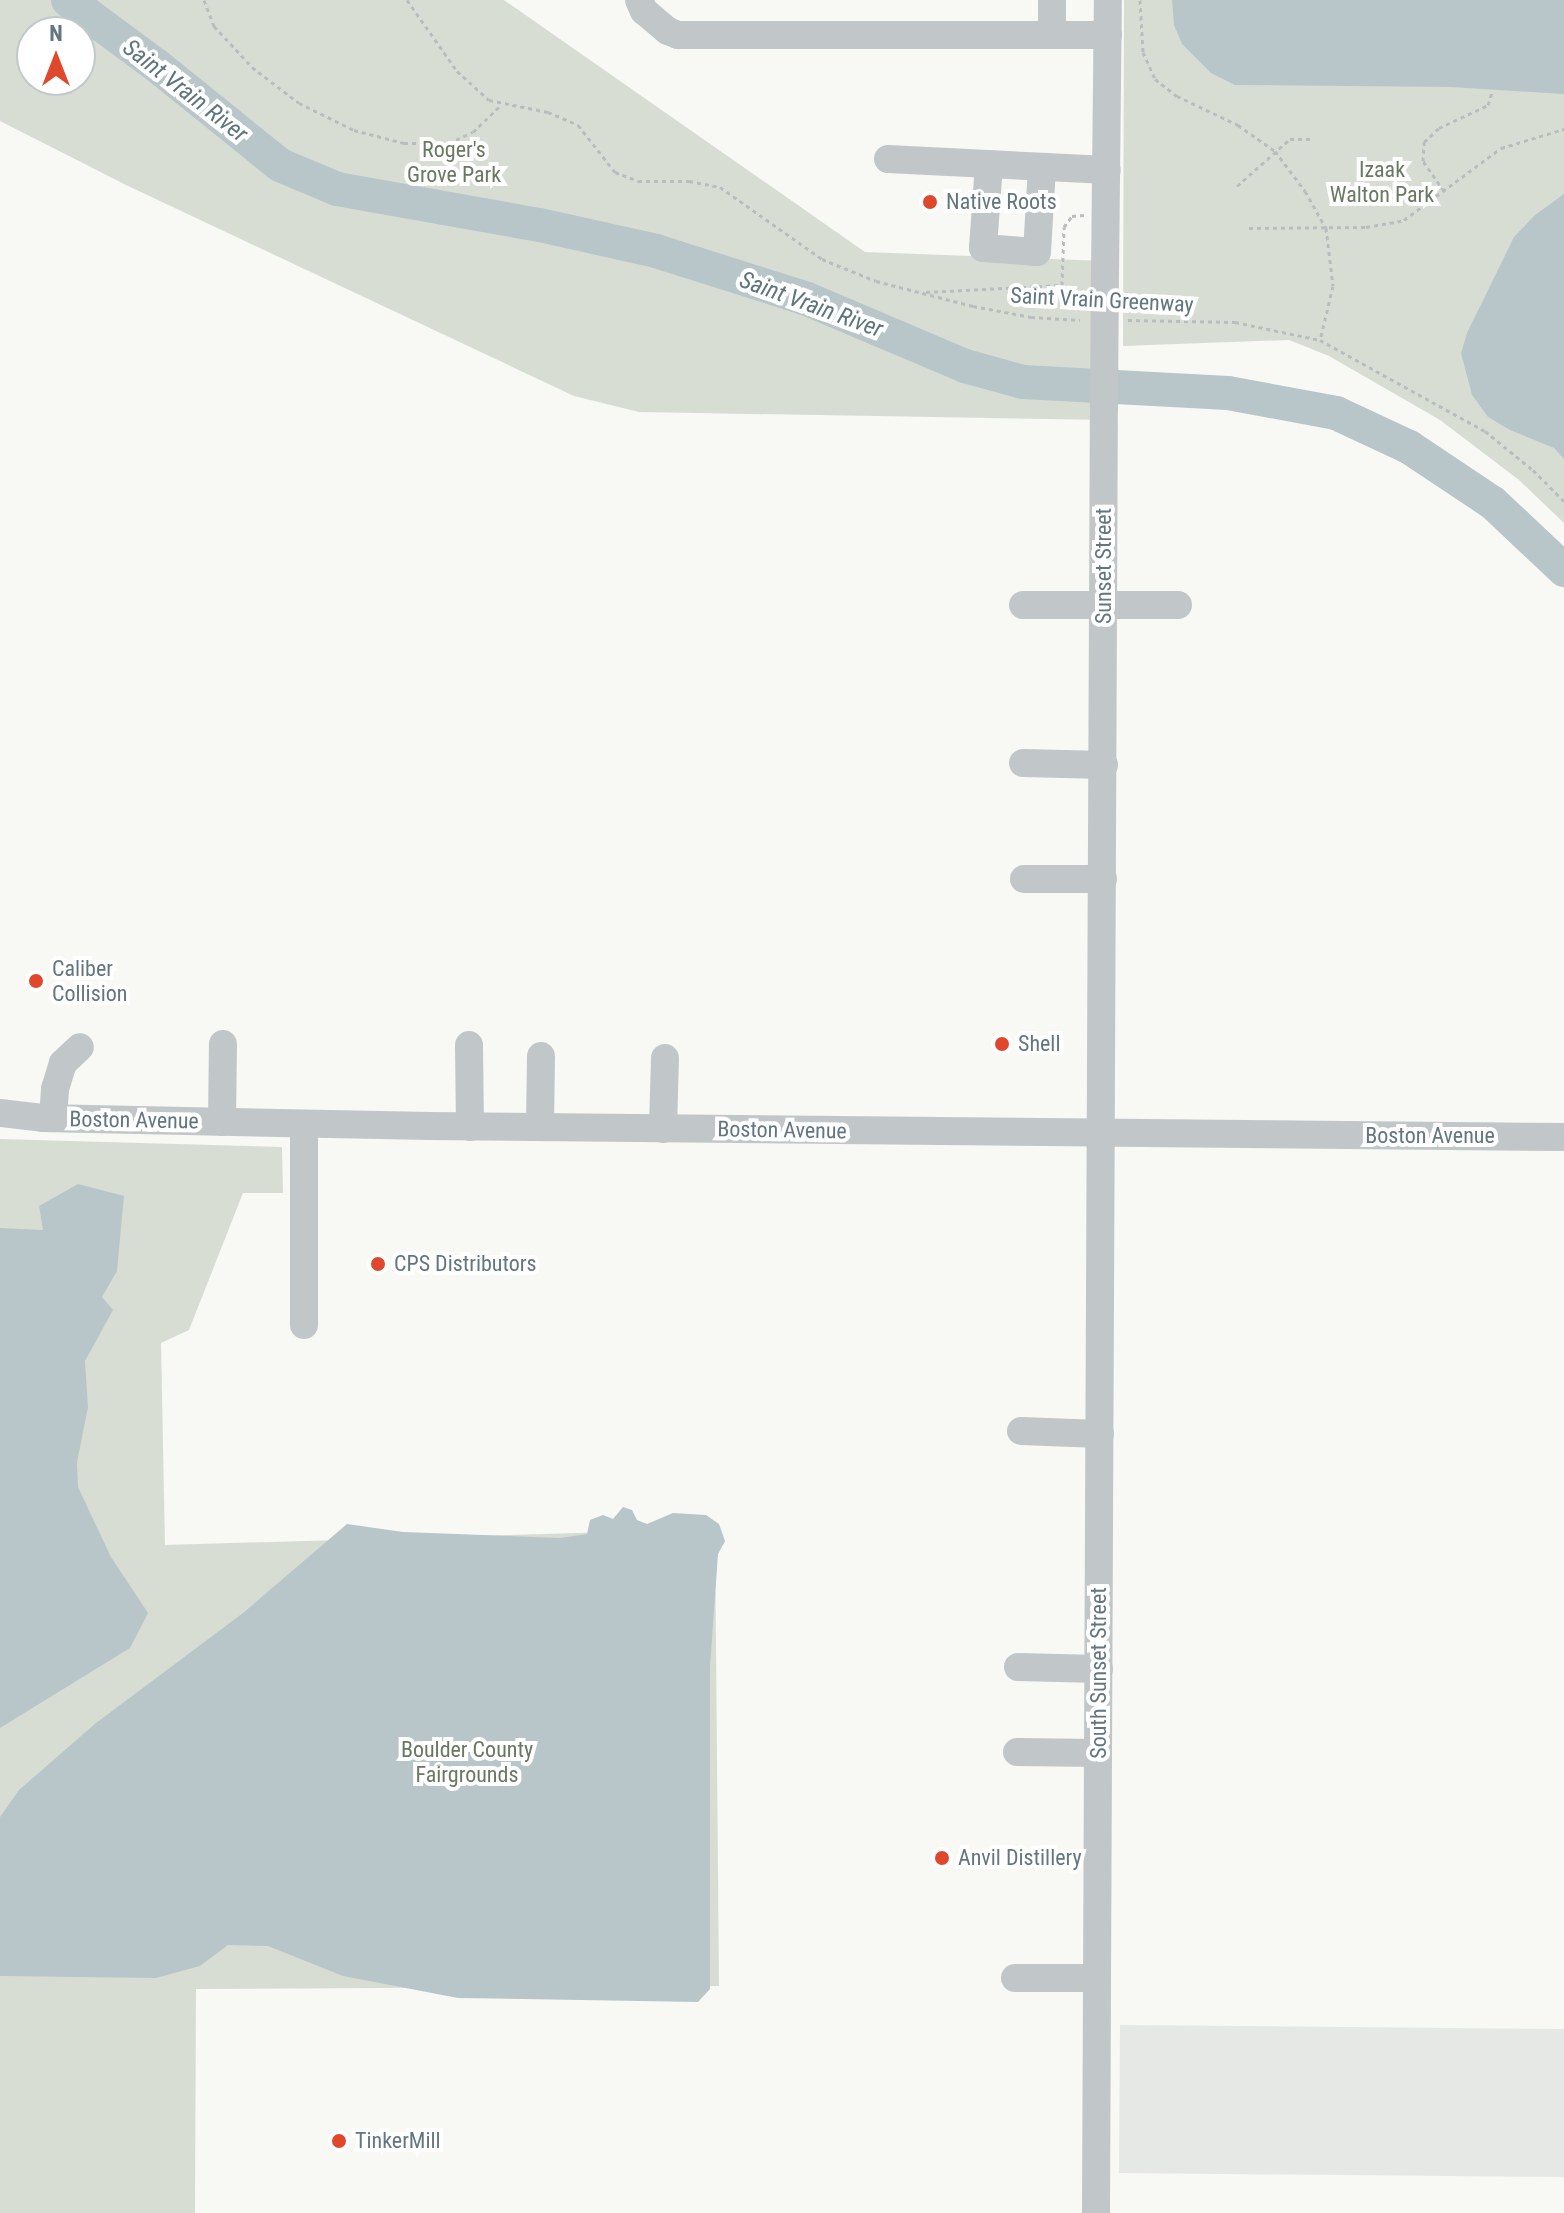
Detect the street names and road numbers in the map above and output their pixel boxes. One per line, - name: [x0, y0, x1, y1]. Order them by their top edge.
- street label: Saint Vrain Greenway: [1010, 282, 1194, 318]
- street label: Sunset Street: [1091, 508, 1117, 624]
- street label: Boston Avenue: [69, 1106, 199, 1134]
- street label: Boston Avenue: [717, 1116, 847, 1144]
- street label: Boston Avenue: [1365, 1123, 1495, 1149]
- street label: South Sunset Street: [1086, 1587, 1112, 1759]

